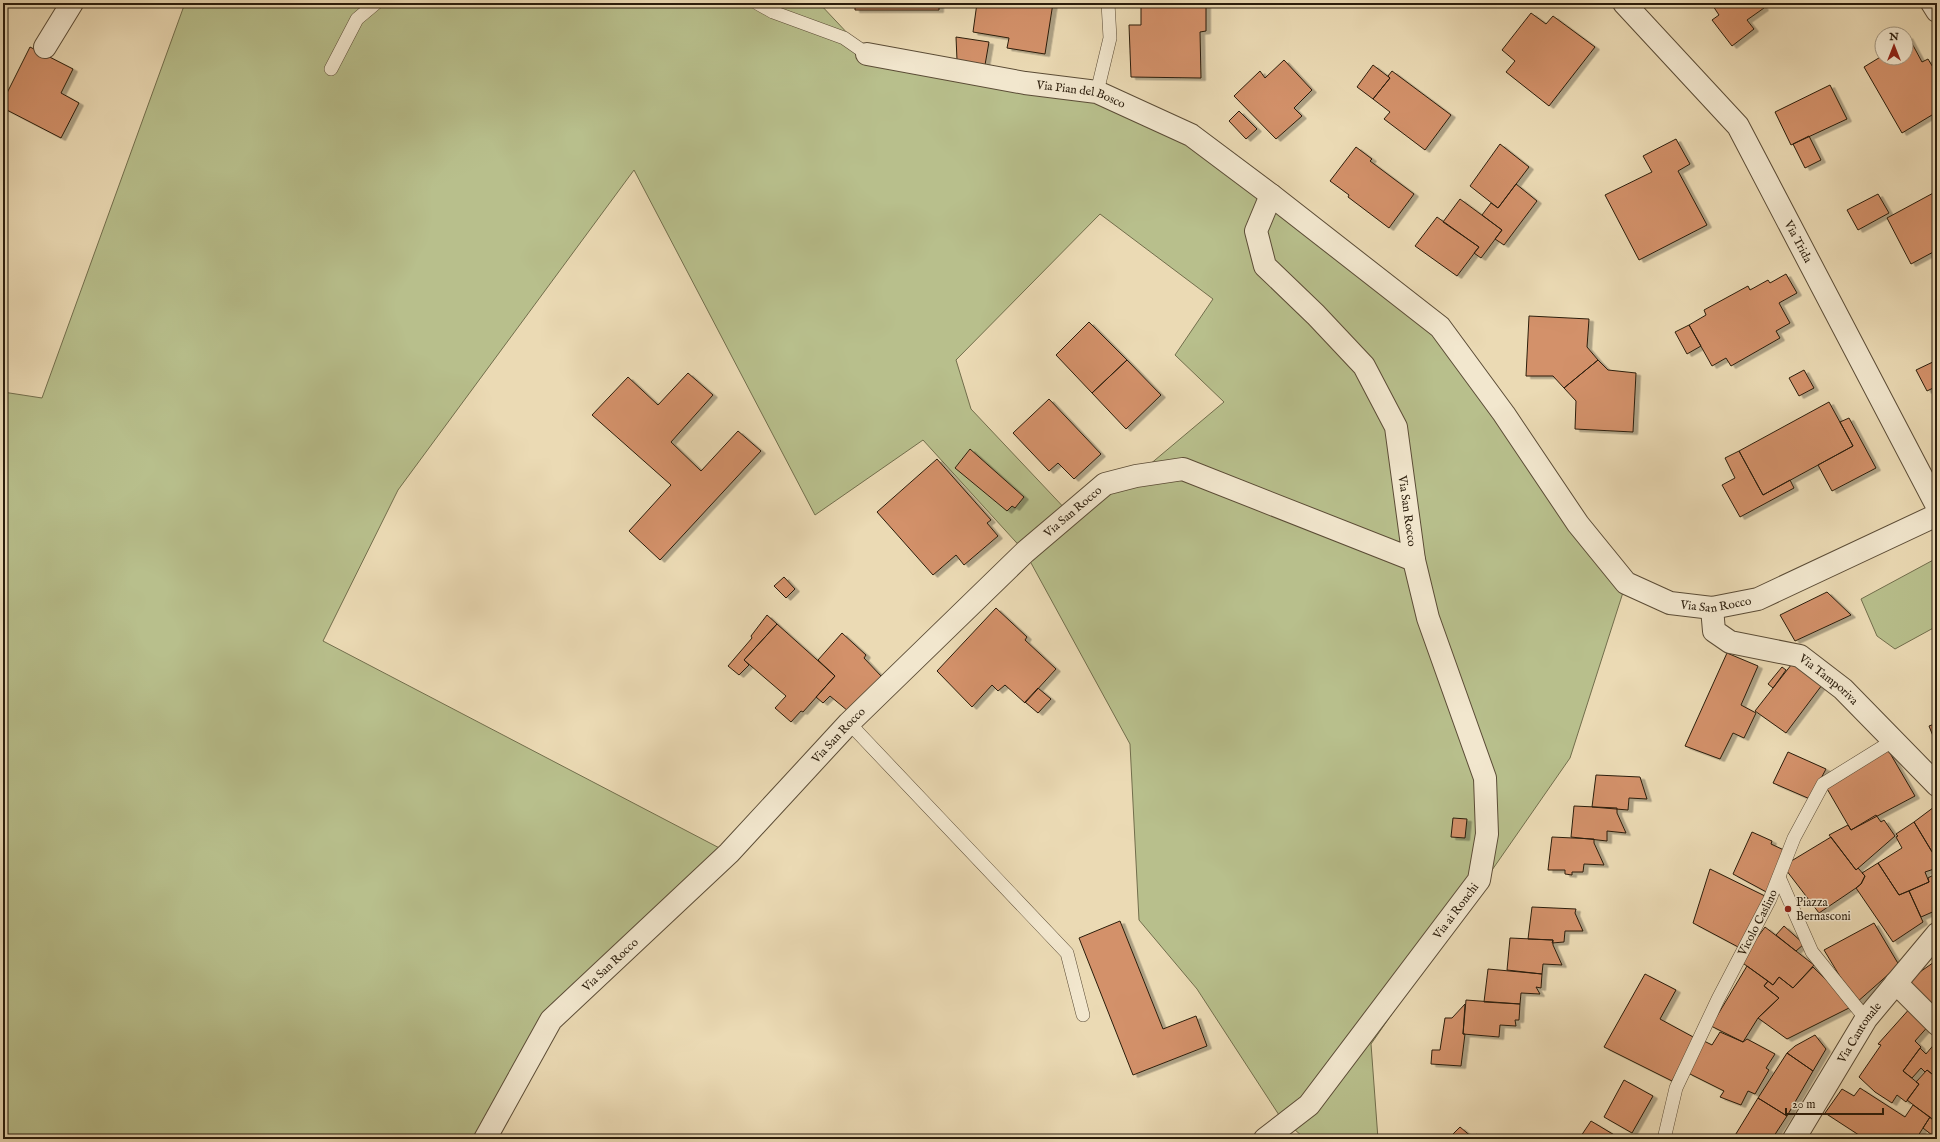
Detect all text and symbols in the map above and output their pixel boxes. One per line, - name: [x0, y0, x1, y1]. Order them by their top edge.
- north arrow: [1874, 26, 1914, 66]
- text: N: [1888, 30, 1899, 44]
- street label: Via Pian del Bosco: [1035, 77, 1128, 112]
- street label: Via Trida: [1781, 217, 1816, 266]
- street label: Via San Rocco: [1394, 474, 1419, 548]
- street label: Via San Rocco: [1040, 482, 1105, 541]
- street label: Via San Rocco: [1679, 593, 1753, 616]
- street label: Via Tamporiva: [1795, 650, 1862, 708]
- street label: Via San Rocco: [808, 704, 869, 767]
- street label: Via ai Ronchi: [1429, 880, 1482, 943]
- street label: Vicolo Caslino: [1734, 887, 1781, 959]
- place label: Piazza Bernasconi: [1796, 895, 1851, 924]
- marker: Piazza Bernasconi: [1783, 904, 1793, 914]
- street label: Via San Rocco: [578, 934, 642, 995]
- street label: Via Cantonale: [1833, 998, 1885, 1066]
- scale bar: [1786, 1090, 1883, 1116]
- text: 20 m: [1792, 1097, 1815, 1112]

